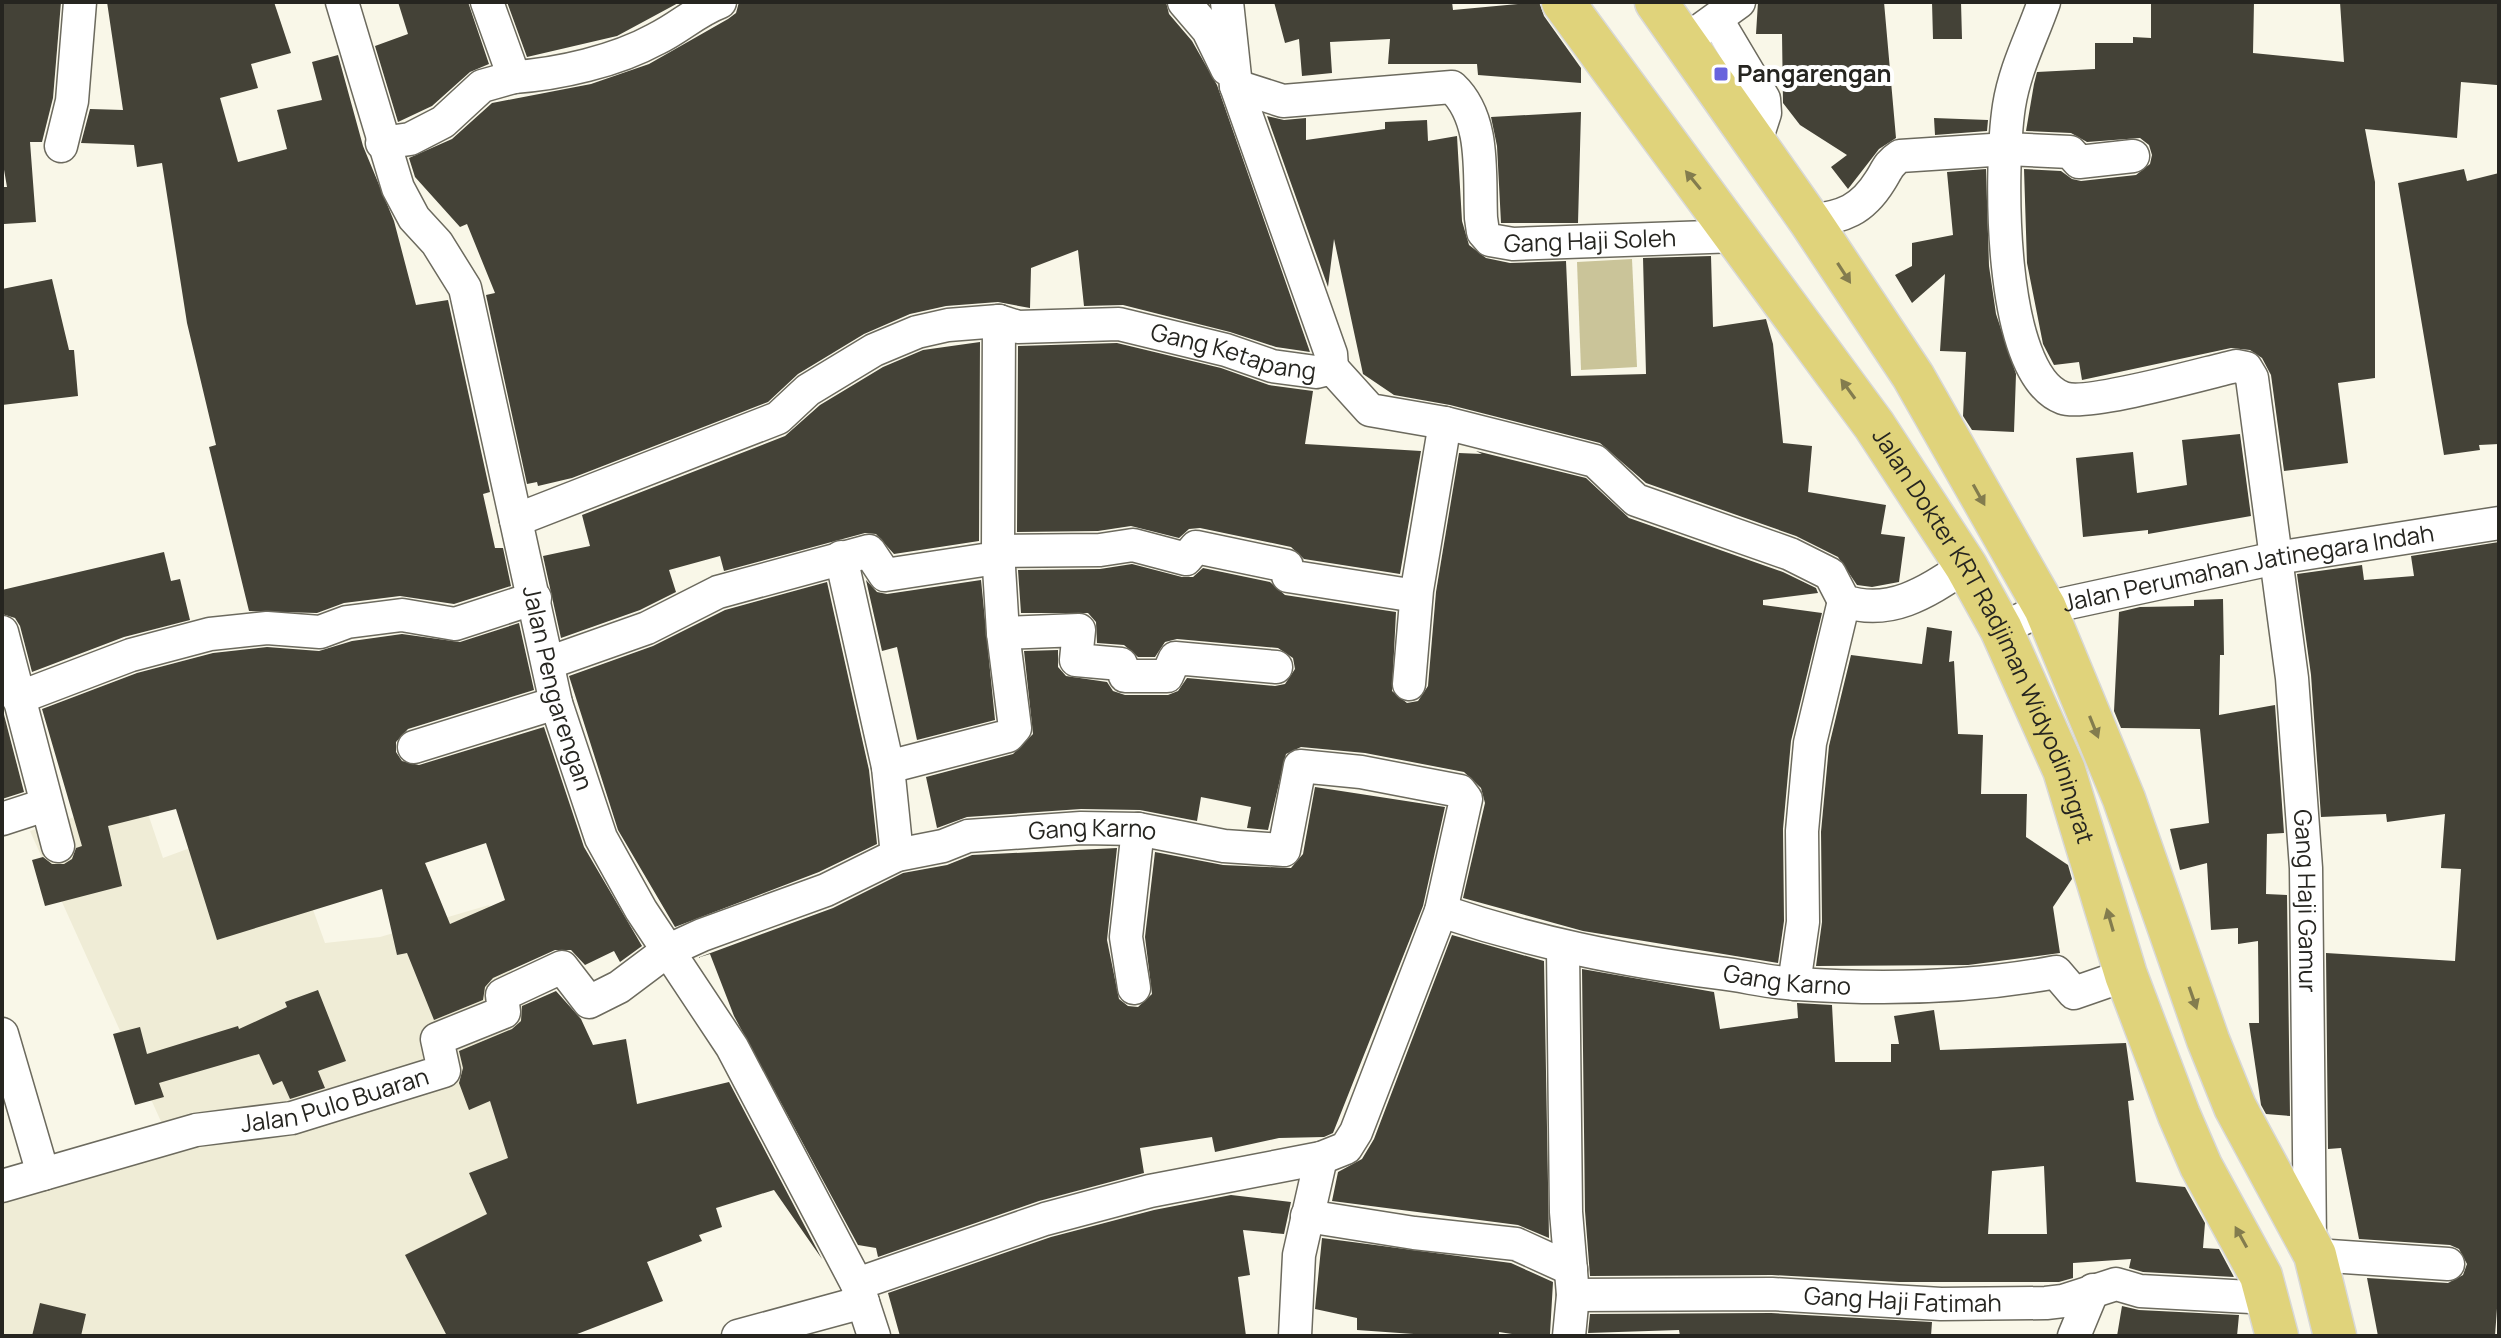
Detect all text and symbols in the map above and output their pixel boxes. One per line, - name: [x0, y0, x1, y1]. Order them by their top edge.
- place label: Pangarengan: [1737, 56, 1892, 89]
- marker: Pangarengan: [1712, 65, 1730, 83]
- one-way arrow: [1686, 170, 1702, 190]
- street label: Gang Haji Soleh: [1501, 220, 1677, 260]
- one-way arrow: [1836, 262, 1851, 284]
- street label: Gang Ketapang: [1148, 314, 1318, 387]
- one-way arrow: [1841, 379, 1856, 400]
- street label: Jalan Dokter KRT Radjiman Widyodiningrat: [1865, 421, 2103, 847]
- one-way arrow: [1972, 484, 1986, 506]
- street label: Jalan Perumahan Jatinegara Indah: [2059, 515, 2436, 619]
- street label: Jalan Pengarengan: [516, 583, 602, 794]
- one-way arrow: [2088, 715, 2101, 739]
- street label: Gang Haji Gamur: [2287, 808, 2325, 993]
- street label: Gang Karno: [1027, 810, 1160, 847]
- one-way arrow: [2103, 908, 2116, 932]
- street label: Gang Karno: [1721, 956, 1852, 1002]
- one-way arrow: [2187, 986, 2199, 1010]
- street label: Jalan Pulo Buaran: [238, 1059, 432, 1139]
- one-way arrow: [2234, 1226, 2247, 1249]
- street label: Gang Haji Fatimah: [1803, 1278, 2002, 1319]

